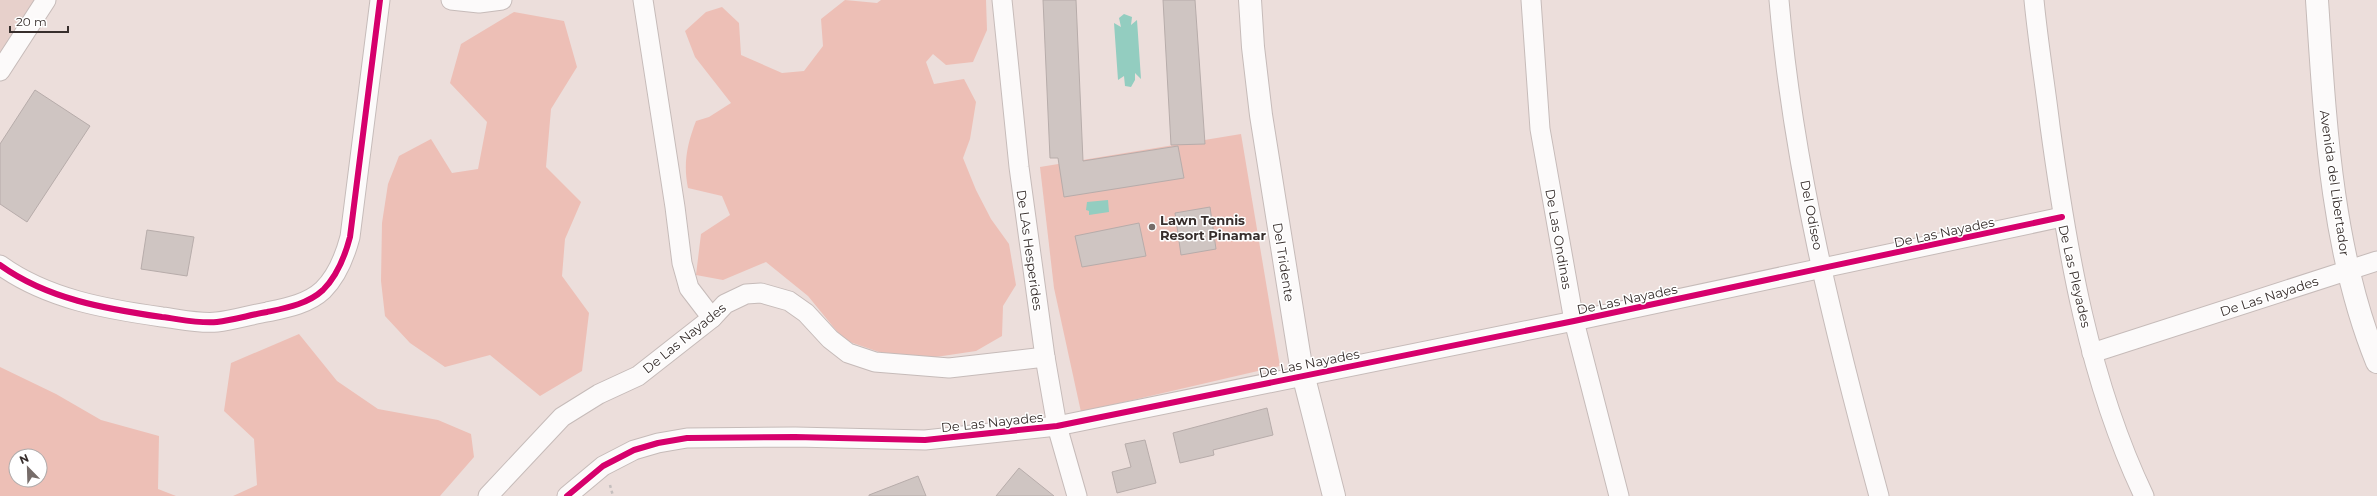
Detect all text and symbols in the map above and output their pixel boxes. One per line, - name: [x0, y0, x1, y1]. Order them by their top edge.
- scale bar: [10, 8, 68, 34]
- text: 20 m: [16, 14, 47, 29]
- street label: Avenida del Libertador: [2317, 109, 2353, 257]
- street label: Del Odiseo: [1797, 179, 1827, 251]
- street label: De Las Ondinas: [1542, 187, 1576, 291]
- street label: De LAs Hesperides: [1014, 189, 1046, 311]
- place label: Lawn Tennis Resort Pinamar: [1160, 212, 1266, 243]
- street label: De Las Nayades: [1892, 214, 1996, 250]
- street label: Del Tridente: [1270, 221, 1298, 303]
- marker: Lawn Tennis Resort Pinamar: [1147, 222, 1157, 232]
- street label: De Las Pleyades: [2055, 223, 2095, 329]
- street label: De Las Nayades: [2218, 273, 2320, 319]
- street label: De Las Nayades: [1575, 281, 1679, 317]
- street label: De Las Nayades: [639, 300, 729, 376]
- street label: De Las Nayades: [1257, 345, 1361, 381]
- street label: De Las Nayades: [940, 409, 1044, 435]
- north arrow: [8, 448, 48, 488]
- text: N: [17, 451, 31, 467]

